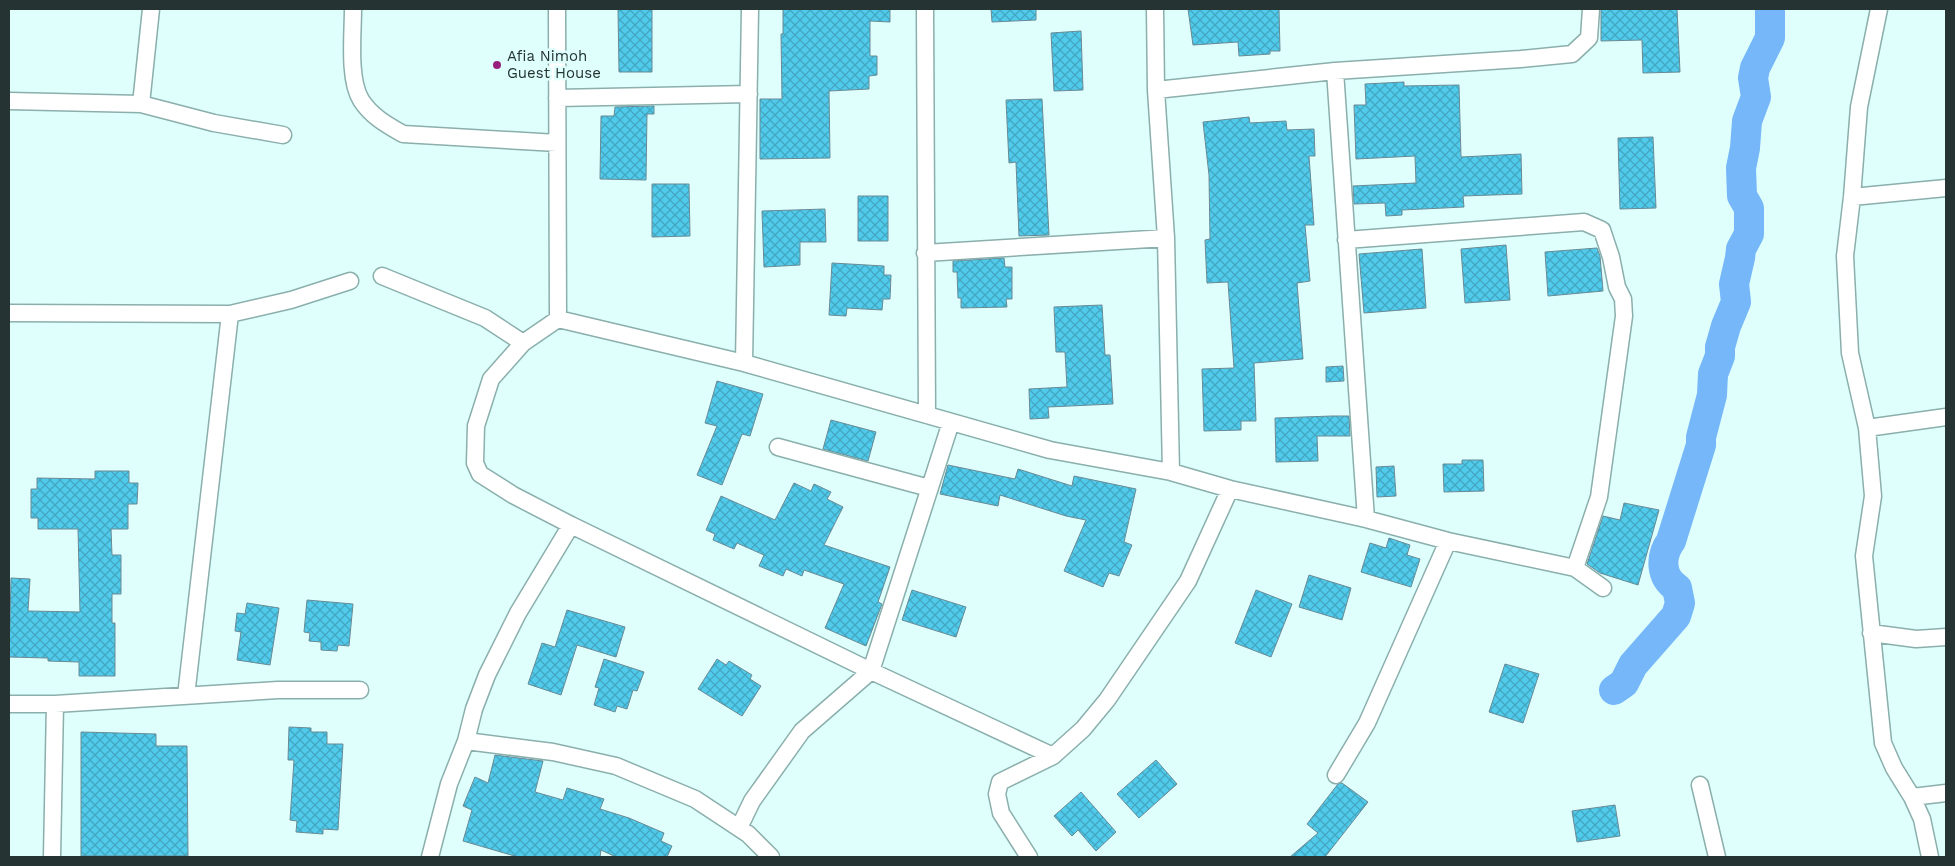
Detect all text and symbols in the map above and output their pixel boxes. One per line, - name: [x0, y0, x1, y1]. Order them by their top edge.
- place label: Afia Nimoh Guest House: [507, 47, 601, 82]
- marker: Afia Nimoh Guest House: [491, 59, 503, 71]

